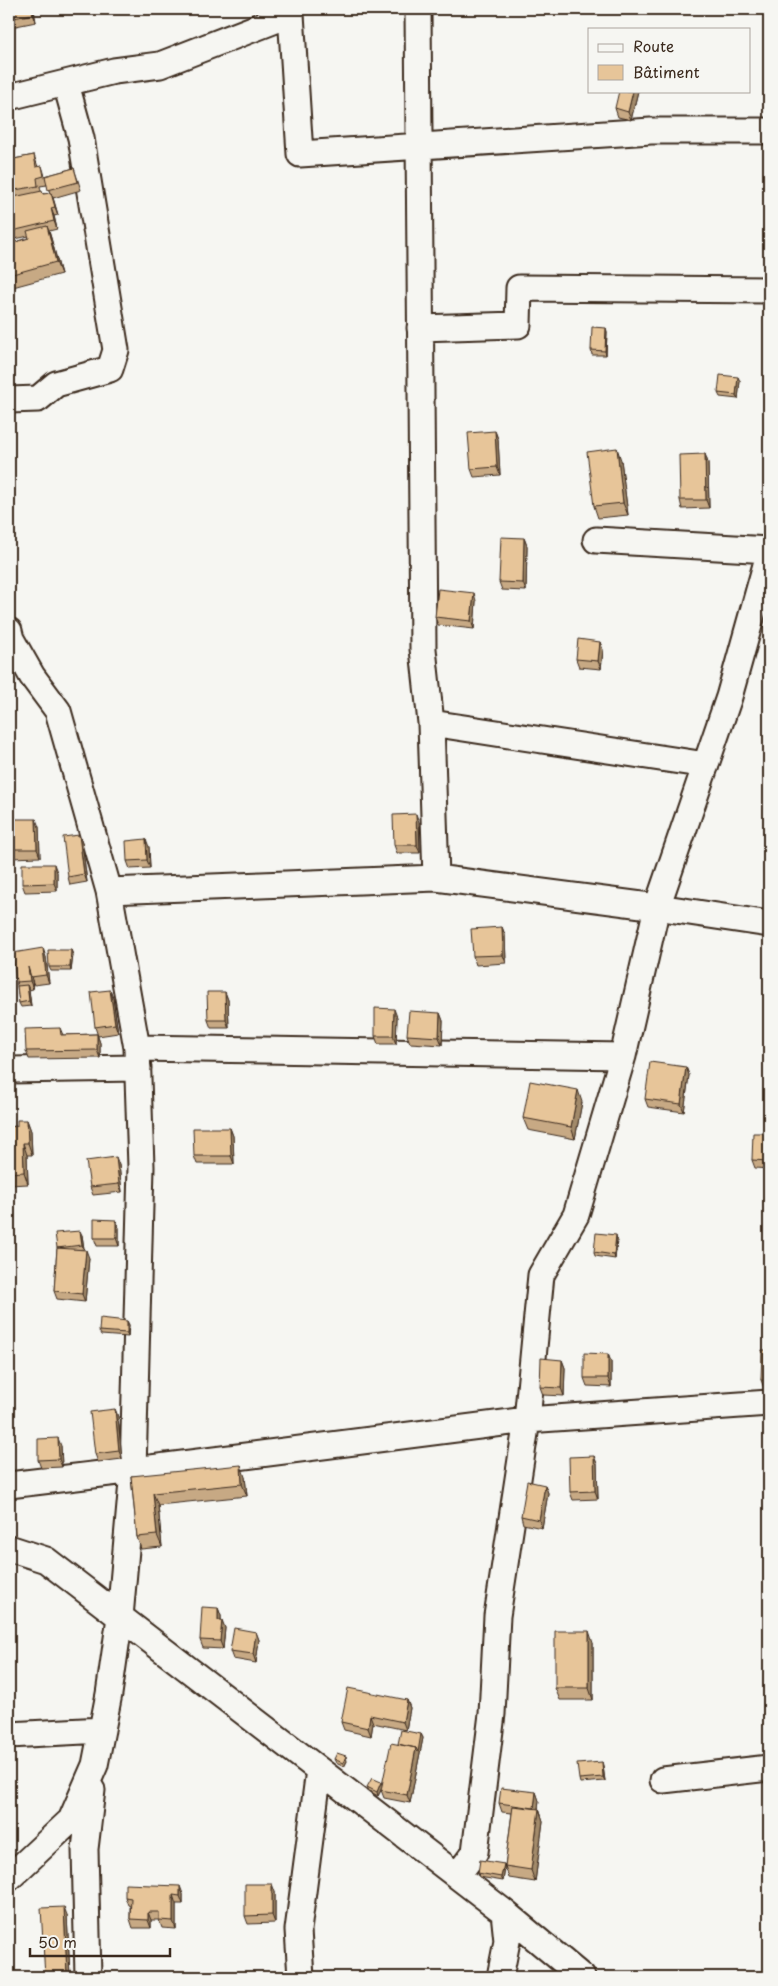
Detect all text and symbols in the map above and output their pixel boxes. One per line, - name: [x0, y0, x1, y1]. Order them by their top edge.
- legend: [588, 28, 750, 92]
- text: Route: [633, 34, 674, 57]
- text: Bâtiment: [633, 60, 700, 83]
- scale bar: [30, 1926, 170, 1958]
- text: 50 m: [38, 1930, 77, 1953]

